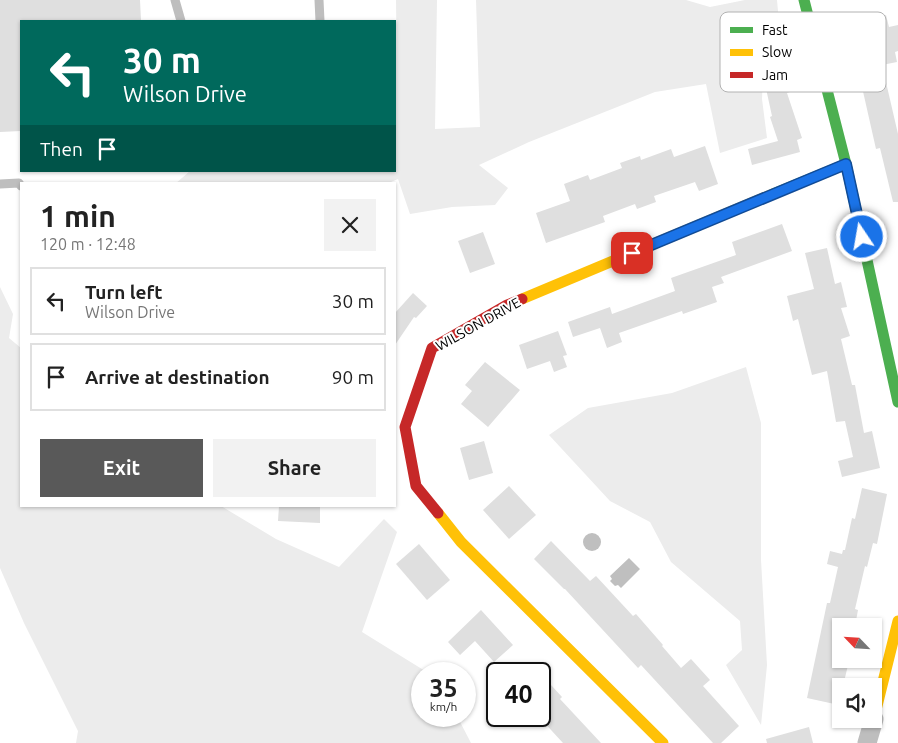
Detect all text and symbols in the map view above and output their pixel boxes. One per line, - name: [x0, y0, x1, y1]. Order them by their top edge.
- legend: [720, 12, 886, 92]
- text: Fast: [762, 22, 788, 38]
- icon: left: [40, 40, 105, 105]
- text: 30 m: [123, 40, 201, 80]
- text: Slow: [762, 44, 792, 60]
- text: Jam: [762, 67, 788, 83]
- text: Wilson Drive: [123, 81, 247, 106]
- icon: arrive: [93, 135, 121, 163]
- text: Then: [40, 138, 83, 160]
- text: 1 min: [40, 199, 116, 233]
- button: close: [324, 199, 376, 251]
- position arrow: [835, 210, 887, 262]
- pin: [611, 232, 653, 274]
- text: 120 m · 12:48: [40, 235, 136, 253]
- icon: arrive: [618, 239, 646, 267]
- text: Turn left: [85, 281, 163, 303]
- icon: left: [42, 287, 70, 315]
- text: 30 m: [332, 290, 374, 312]
- street label: WILSON DRIVE: [433, 294, 523, 354]
- text: Wilson Drive: [85, 303, 175, 321]
- icon: arrive: [42, 363, 70, 391]
- text: Arrive at destination: [85, 366, 270, 388]
- text: 90 m: [332, 366, 374, 388]
- button: Exit: [40, 439, 203, 497]
- button: Share: [213, 439, 376, 497]
- north arrow: [832, 618, 882, 668]
- map controls: [832, 618, 882, 728]
- speed limit sign: 40: [486, 662, 551, 727]
- text: 35: [429, 674, 458, 702]
- button: sound: [832, 678, 882, 728]
- text: km/h: [430, 700, 457, 713]

